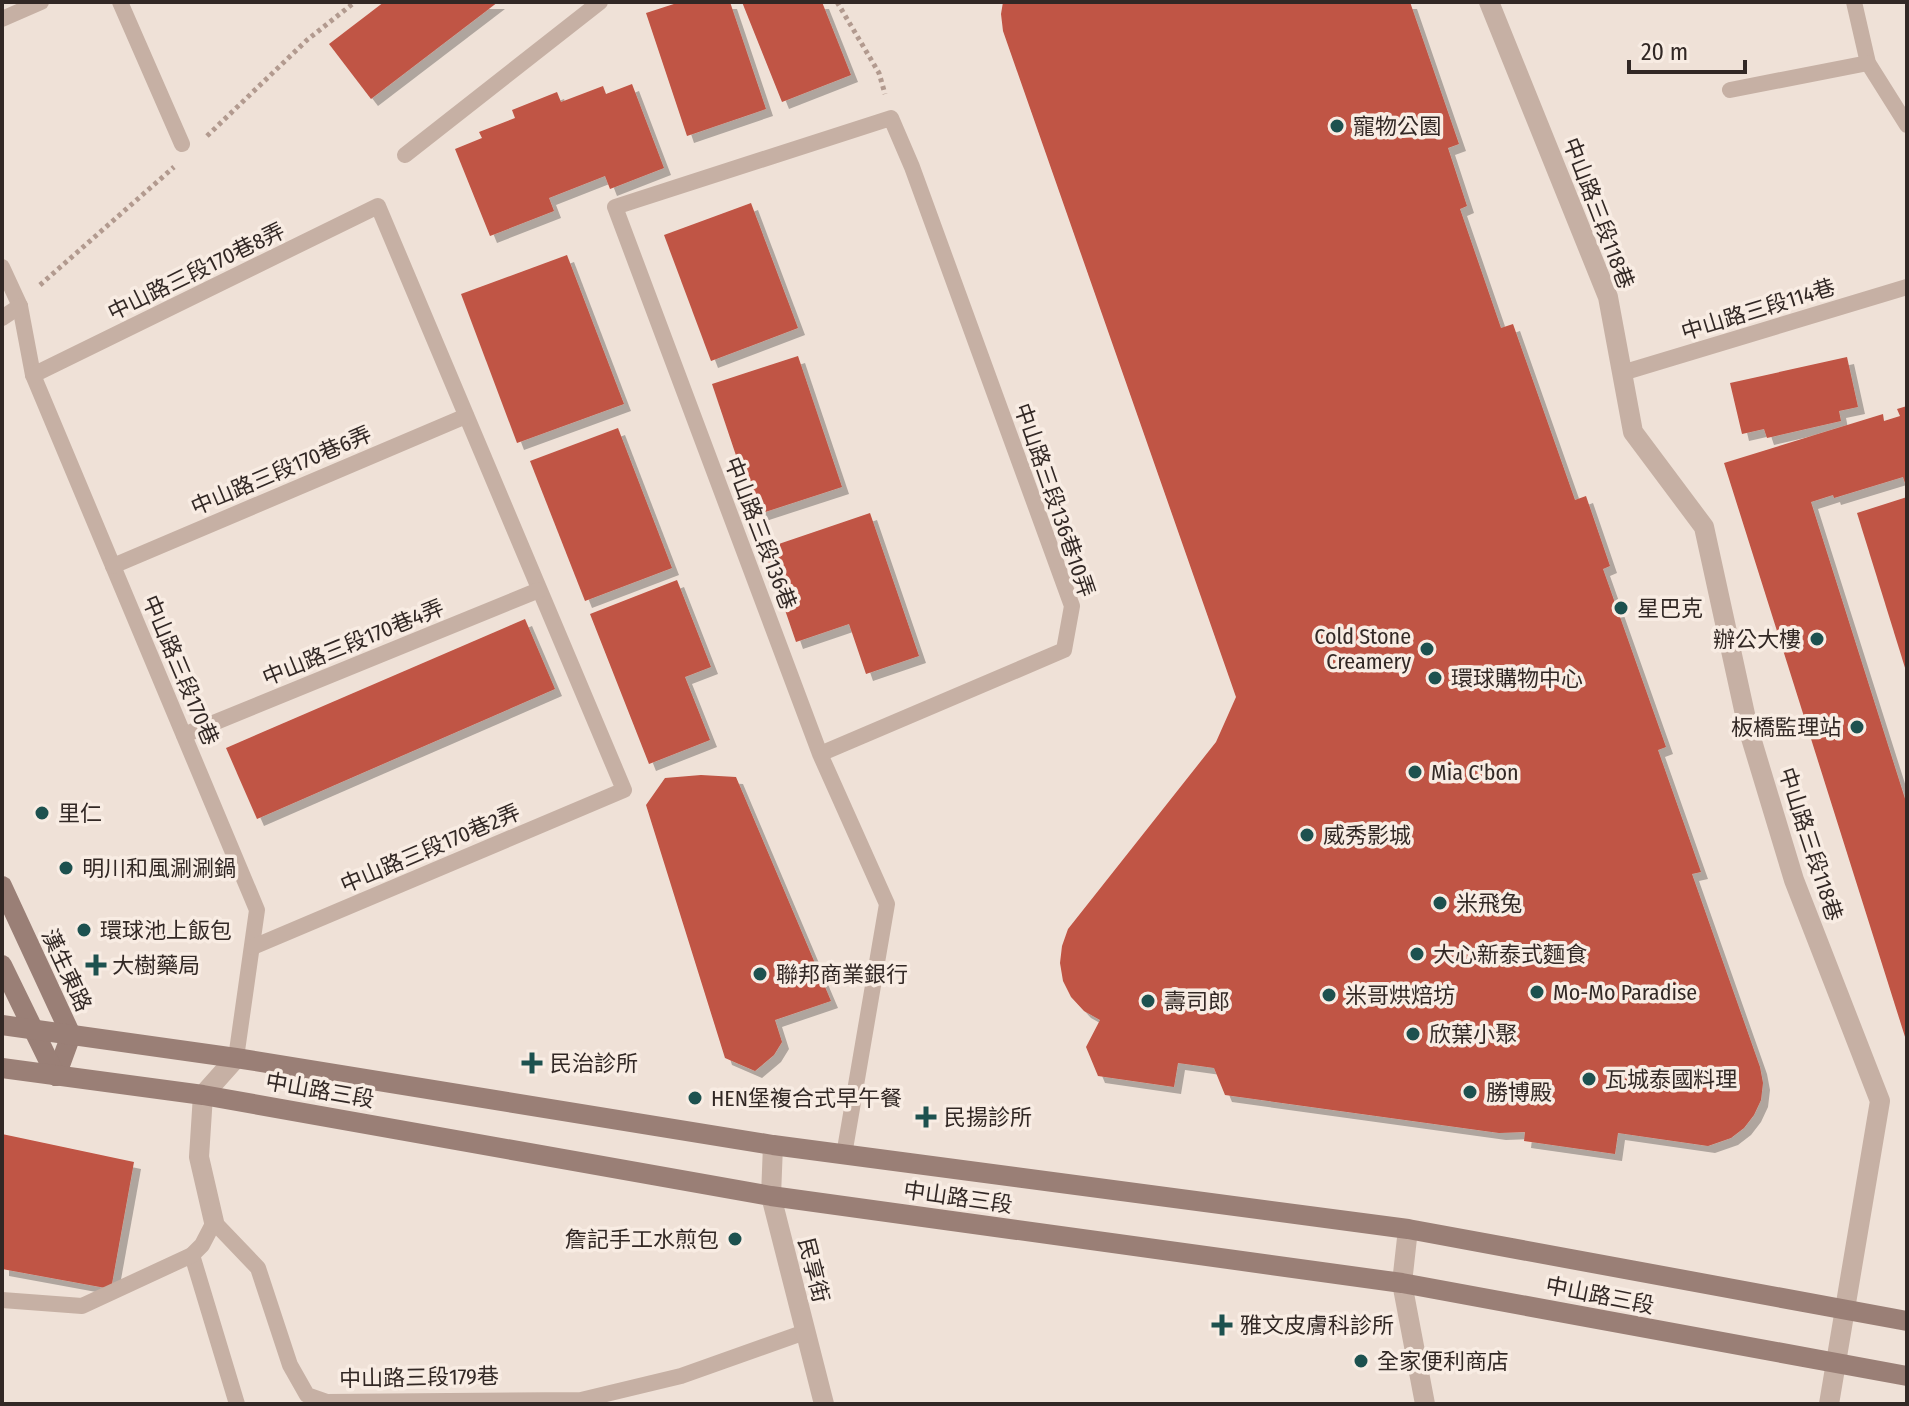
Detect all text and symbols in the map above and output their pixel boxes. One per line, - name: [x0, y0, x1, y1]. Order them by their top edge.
- scale bar: [1629, 24, 1745, 74]
- text: 20 m: [1641, 38, 1688, 66]
- place label: 寵物公園: [1353, 113, 1441, 140]
- marker: 寵物公園: [1328, 117, 1346, 135]
- street label: 中山路三段118巷: [1557, 134, 1640, 293]
- street label: 中山路三段170巷8弄: [103, 217, 289, 326]
- street label: 中山路三段114巷: [1678, 273, 1838, 346]
- street label: 中山路三段136巷10弄: [1009, 400, 1100, 601]
- street label: 中山路三段170巷6弄: [187, 420, 376, 521]
- street label: 中山路三段136巷: [719, 453, 802, 613]
- street label: 中山路三段170巷: [137, 591, 224, 749]
- street label: 中山路三段170巷4弄: [258, 594, 448, 691]
- place label: 星巴克: [1637, 595, 1703, 622]
- marker: 星巴克: [1612, 599, 1630, 617]
- place label: Cold Stone Creamery: [1314, 623, 1411, 675]
- place label: 辦公大樓: [1713, 626, 1801, 653]
- marker: 辦公大樓: [1808, 630, 1826, 648]
- marker: Cold Stone Creamery: [1418, 640, 1436, 658]
- place label: 環球購物中心: [1451, 665, 1583, 692]
- marker: 環球購物中心: [1426, 669, 1444, 687]
- place label: 板橋監理站: [1731, 714, 1841, 741]
- marker: 板橋監理站: [1848, 718, 1866, 736]
- place label: Mia C'bon: [1431, 759, 1519, 786]
- marker: Mia C'bon: [1406, 763, 1424, 781]
- street label: 中山路三段118巷: [1773, 764, 1848, 924]
- street label: 中山路三段170巷2弄: [336, 798, 524, 898]
- place label: 里仁: [58, 800, 102, 827]
- marker: 里仁: [33, 804, 51, 822]
- place label: 威秀影城: [1323, 822, 1411, 849]
- marker: 威秀影城: [1298, 826, 1316, 844]
- place label: 明川和風涮涮鍋: [82, 855, 236, 882]
- marker: 明川和風涮涮鍋: [57, 859, 75, 877]
- place label: 米飛兔: [1456, 890, 1522, 917]
- marker: 米飛兔: [1431, 894, 1449, 912]
- place label: 環球池上飯包: [100, 917, 232, 944]
- marker: 環球池上飯包: [75, 921, 93, 939]
- street label: 漢生東路: [36, 925, 97, 1016]
- place label: 大心新泰式麵食: [1433, 941, 1587, 968]
- marker: 大心新泰式麵食: [1408, 945, 1426, 963]
- place label: 大樹藥局: [112, 952, 200, 979]
- marker: 大樹藥局: [87, 956, 105, 974]
- place label: 聯邦商業銀行: [776, 961, 908, 988]
- marker: 聯邦商業銀行: [751, 965, 769, 983]
- place label: Mo-Mo Paradise: [1553, 979, 1697, 1006]
- place label: 米哥烘焙坊: [1345, 982, 1455, 1009]
- marker: Mo-Mo Paradise: [1528, 983, 1546, 1001]
- marker: 米哥烘焙坊: [1320, 986, 1338, 1004]
- place label: 壽司郎: [1164, 988, 1230, 1015]
- marker: 壽司郎: [1139, 992, 1157, 1010]
- place label: 欣葉小聚: [1429, 1021, 1517, 1048]
- marker: 欣葉小聚: [1404, 1025, 1422, 1043]
- place label: 民治診所: [550, 1050, 638, 1077]
- marker: 民治診所: [521, 1052, 543, 1074]
- place label: 瓦城泰國料理: [1605, 1066, 1737, 1093]
- street label: 中山路三段: [263, 1068, 376, 1113]
- marker: 瓦城泰國料理: [1580, 1070, 1598, 1088]
- place label: 勝博殿: [1486, 1079, 1552, 1106]
- marker: 勝博殿: [1461, 1083, 1479, 1101]
- place label: HEN堡複合式早午餐: [711, 1085, 902, 1112]
- marker: HEN堡複合式早午餐: [686, 1089, 704, 1107]
- place label: 民揚診所: [944, 1104, 1032, 1131]
- marker: 民揚診所: [915, 1106, 937, 1128]
- street label: 中山路三段: [902, 1176, 1014, 1219]
- place label: 詹記手工水煎包: [565, 1226, 719, 1253]
- marker: 詹記手工水煎包: [726, 1230, 744, 1248]
- street label: 民享街: [792, 1235, 835, 1305]
- street label: 中山路三段: [1543, 1272, 1656, 1319]
- place label: 雅文皮膚科診所: [1240, 1312, 1394, 1339]
- marker: 雅文皮膚科診所: [1211, 1314, 1233, 1336]
- place label: 全家便利商店: [1377, 1348, 1509, 1375]
- marker: 全家便利商店: [1352, 1352, 1370, 1370]
- street label: 中山路三段179巷: [339, 1363, 499, 1392]

